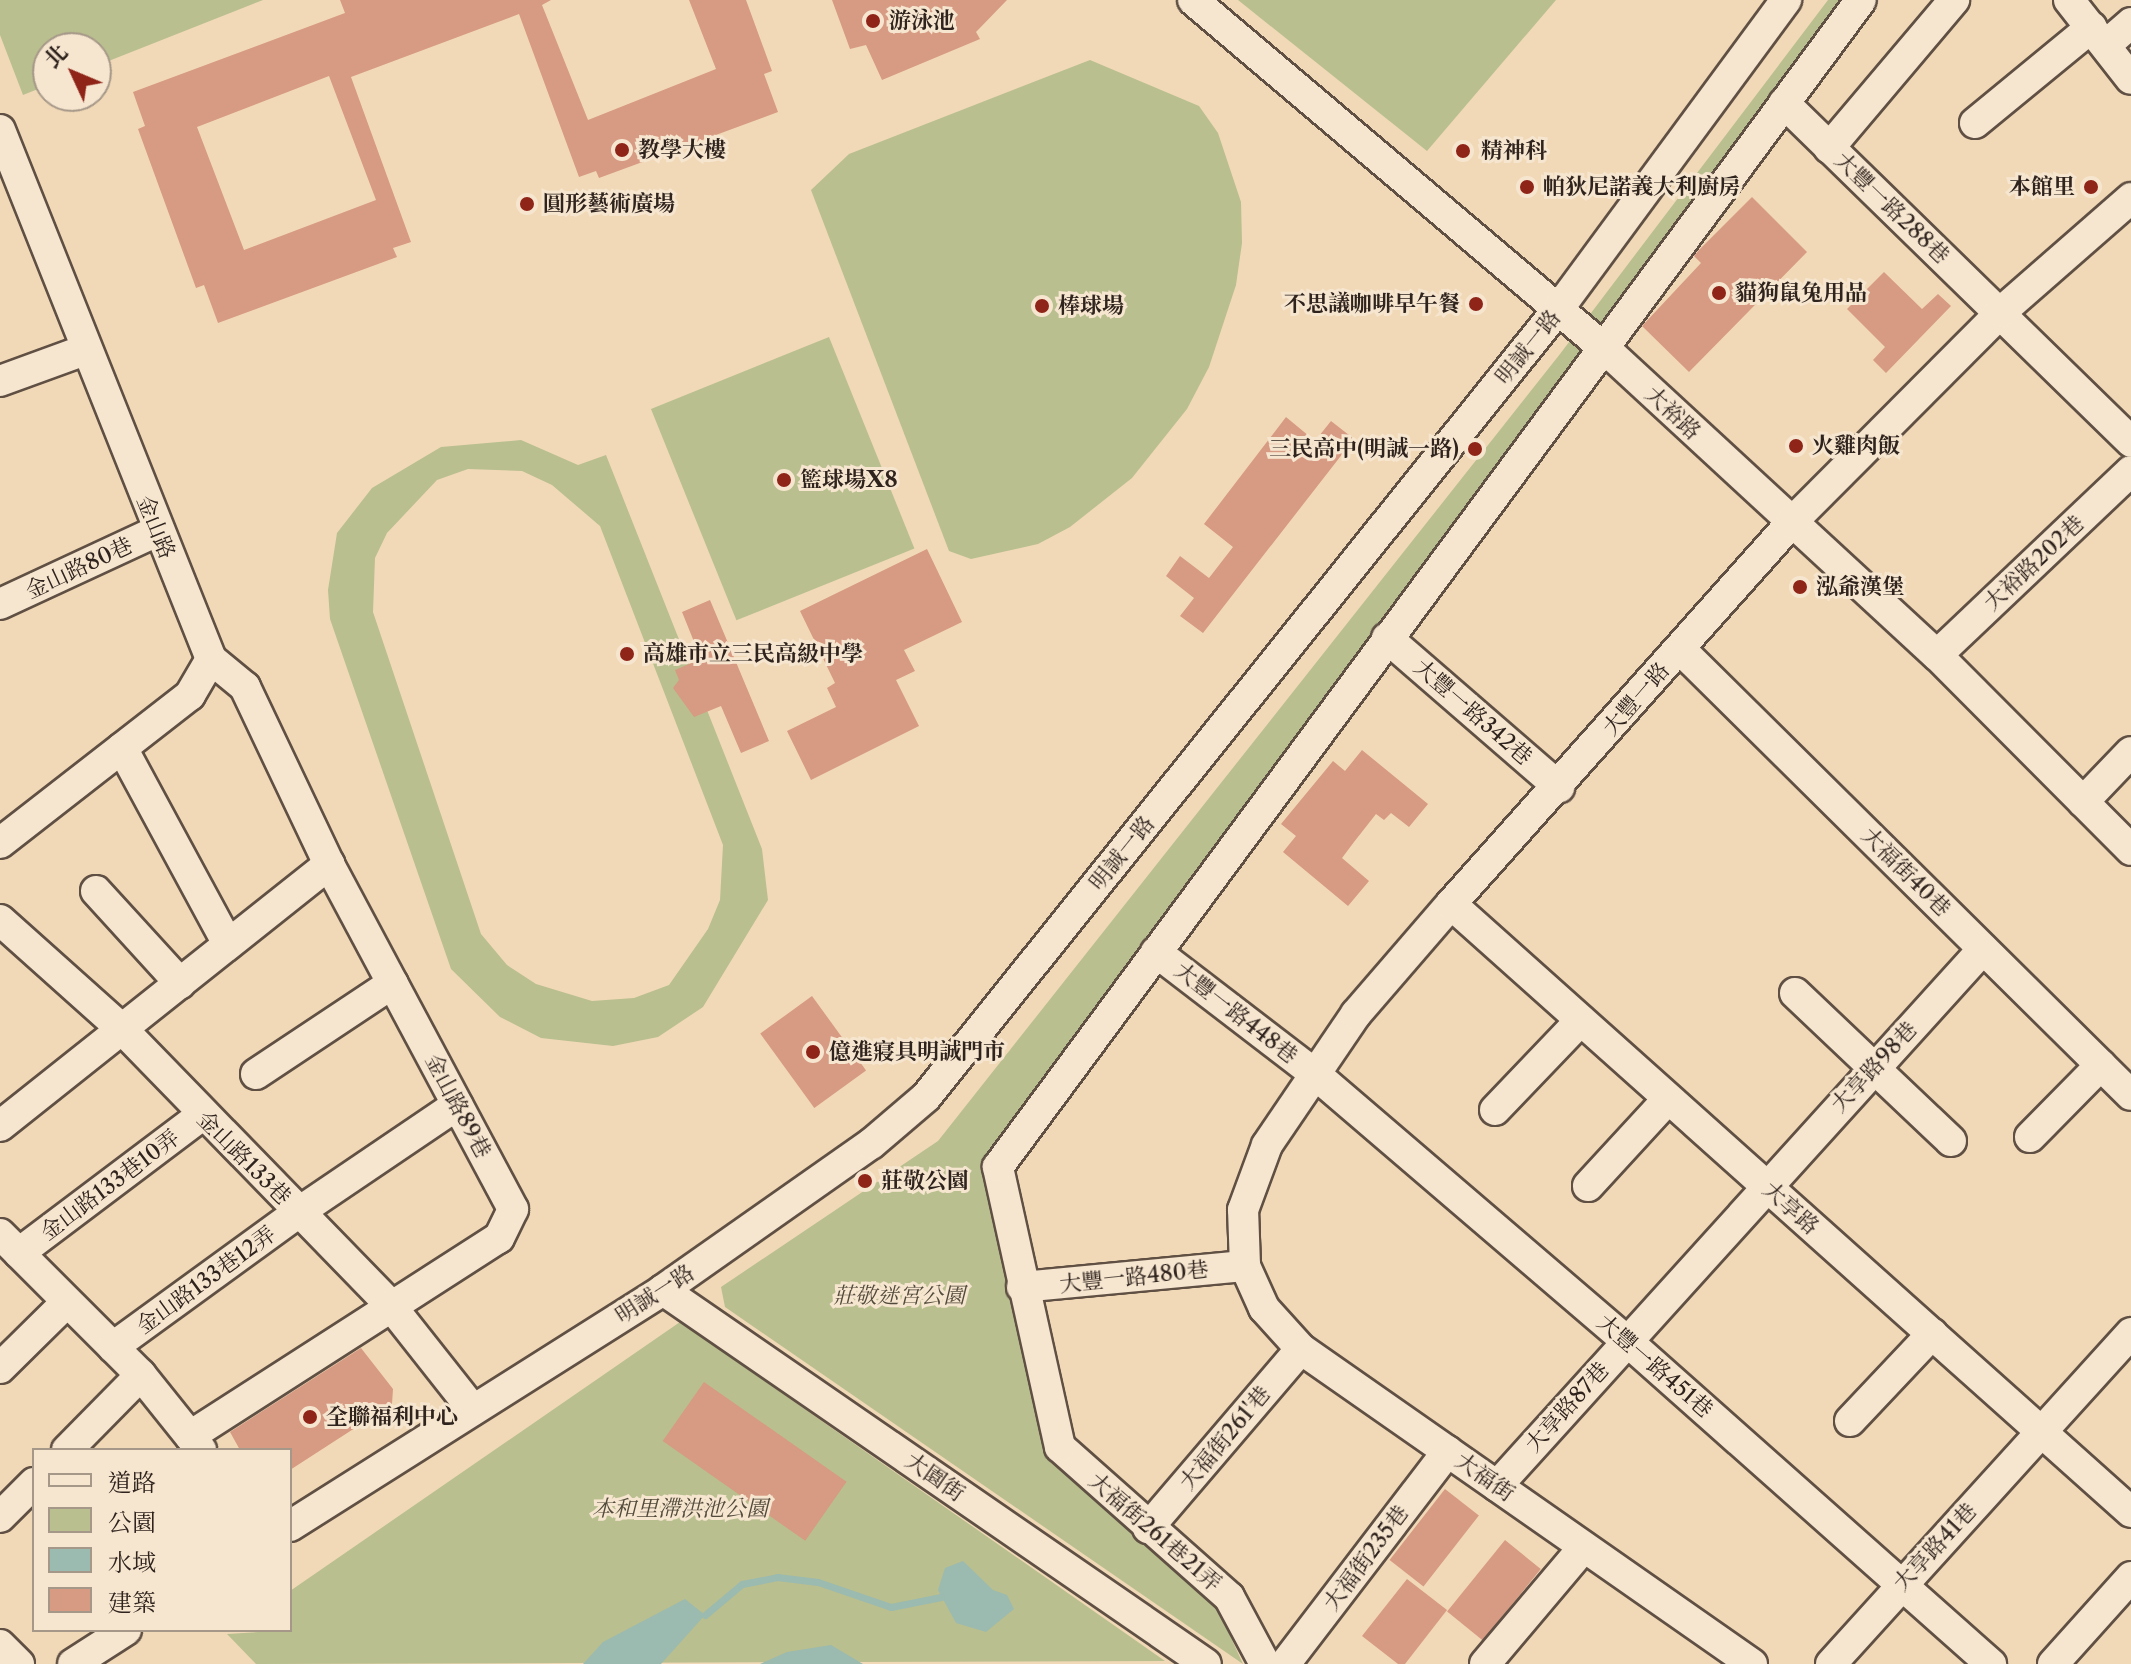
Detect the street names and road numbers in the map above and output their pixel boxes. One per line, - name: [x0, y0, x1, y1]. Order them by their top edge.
- street label: 大豐一路288巷: [1829, 147, 1955, 269]
- street label: 明誠一路: [1490, 304, 1566, 390]
- street label: 大裕路: [1640, 381, 1706, 445]
- street label: 金山路: [131, 491, 181, 563]
- street label: 大裕路202巷: [1978, 510, 2090, 616]
- street label: 金山路80巷: [21, 532, 137, 604]
- street label: 大豐一路342巷: [1409, 654, 1537, 770]
- street label: 大豐一路: [1597, 657, 1675, 741]
- street label: 明誠一路: [1084, 810, 1160, 896]
- street label: 大福街40巷: [1856, 822, 1956, 922]
- street label: 大豐一路448巷: [1169, 957, 1303, 1069]
- street label: 大享路98巷: [1825, 1016, 1923, 1118]
- street label: 金山路89巷: [420, 1050, 496, 1162]
- street label: 金山路133巷: [192, 1106, 296, 1210]
- street label: 金山路133巷10弄: [36, 1124, 184, 1246]
- street label: 大享路: [1758, 1176, 1824, 1240]
- street label: 金山路133巷12弄: [131, 1221, 281, 1339]
- street label: 大豐一路480巷: [1058, 1256, 1210, 1298]
- street label: 明誠一路: [611, 1259, 699, 1329]
- street label: 大豐一路451巷: [1592, 1309, 1718, 1423]
- street label: 大享路87巷: [1520, 1357, 1614, 1457]
- street label: 大福街261'巷: [1174, 1381, 1276, 1495]
- street label: 大園街: [900, 1447, 970, 1507]
- street label: 大福街: [1450, 1447, 1520, 1507]
- street label: 大福街261巷21弄: [1083, 1467, 1227, 1597]
- street label: 大享路41巷: [1888, 1498, 1982, 1596]
- street label: 大福街235巷: [1318, 1500, 1414, 1616]

